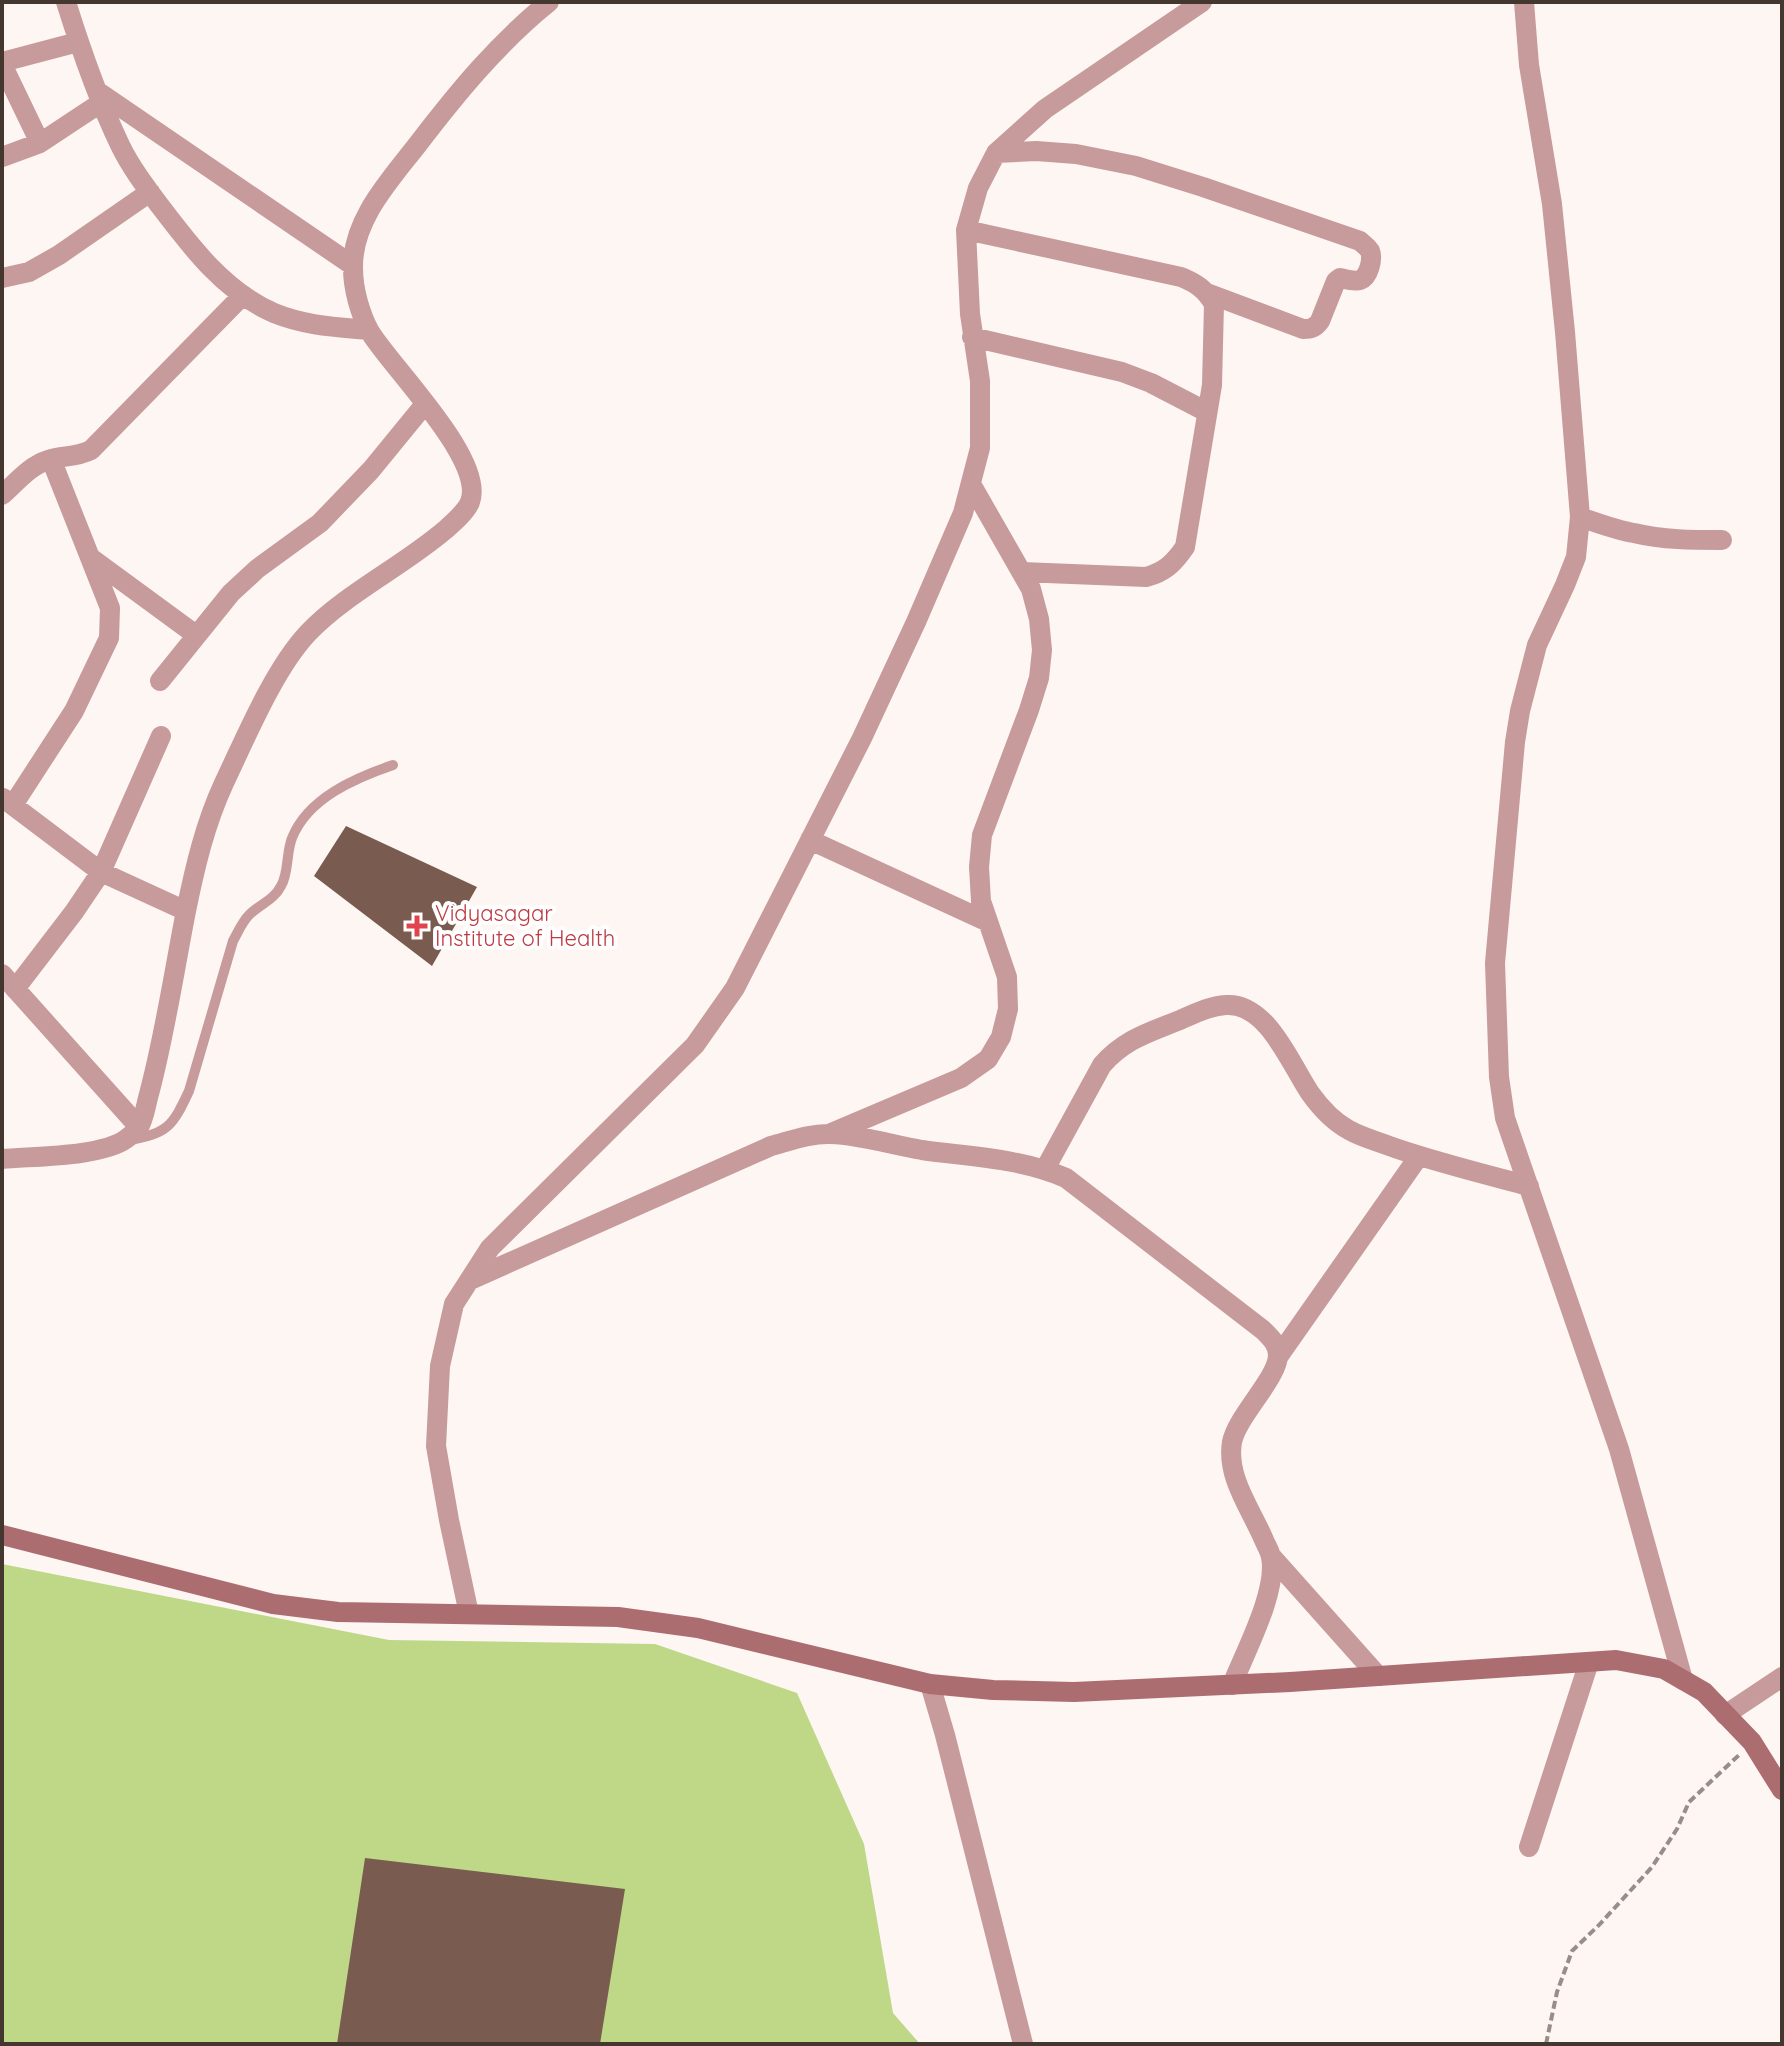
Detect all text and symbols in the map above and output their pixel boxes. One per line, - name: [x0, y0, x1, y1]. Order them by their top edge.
- place label: Vidyasagar Institute of Health: [435, 899, 615, 952]
- marker: Vidyasagar Institute of Health: [406, 915, 428, 937]

